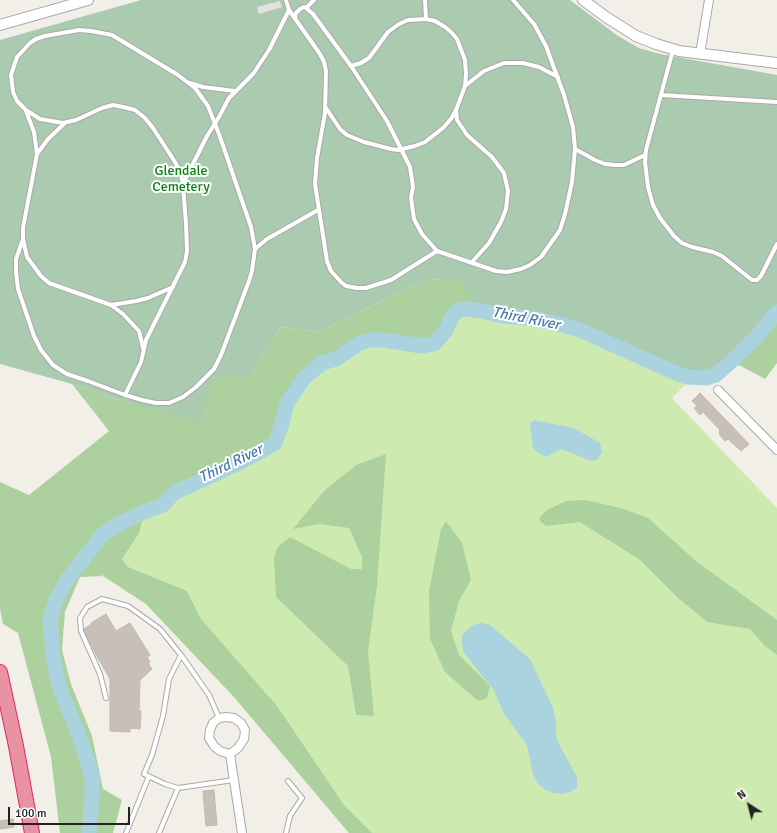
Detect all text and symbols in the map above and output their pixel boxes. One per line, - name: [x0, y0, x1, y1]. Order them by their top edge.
- park label: Glendale Cemetery: [152, 163, 210, 196]
- water label: Third River: [491, 304, 561, 334]
- water label: Third River: [196, 441, 266, 487]
- north arrow: [729, 785, 769, 825]
- text: N: [735, 787, 749, 802]
- scale bar: [10, 799, 132, 825]
- text: 100 m: [15, 806, 47, 821]

